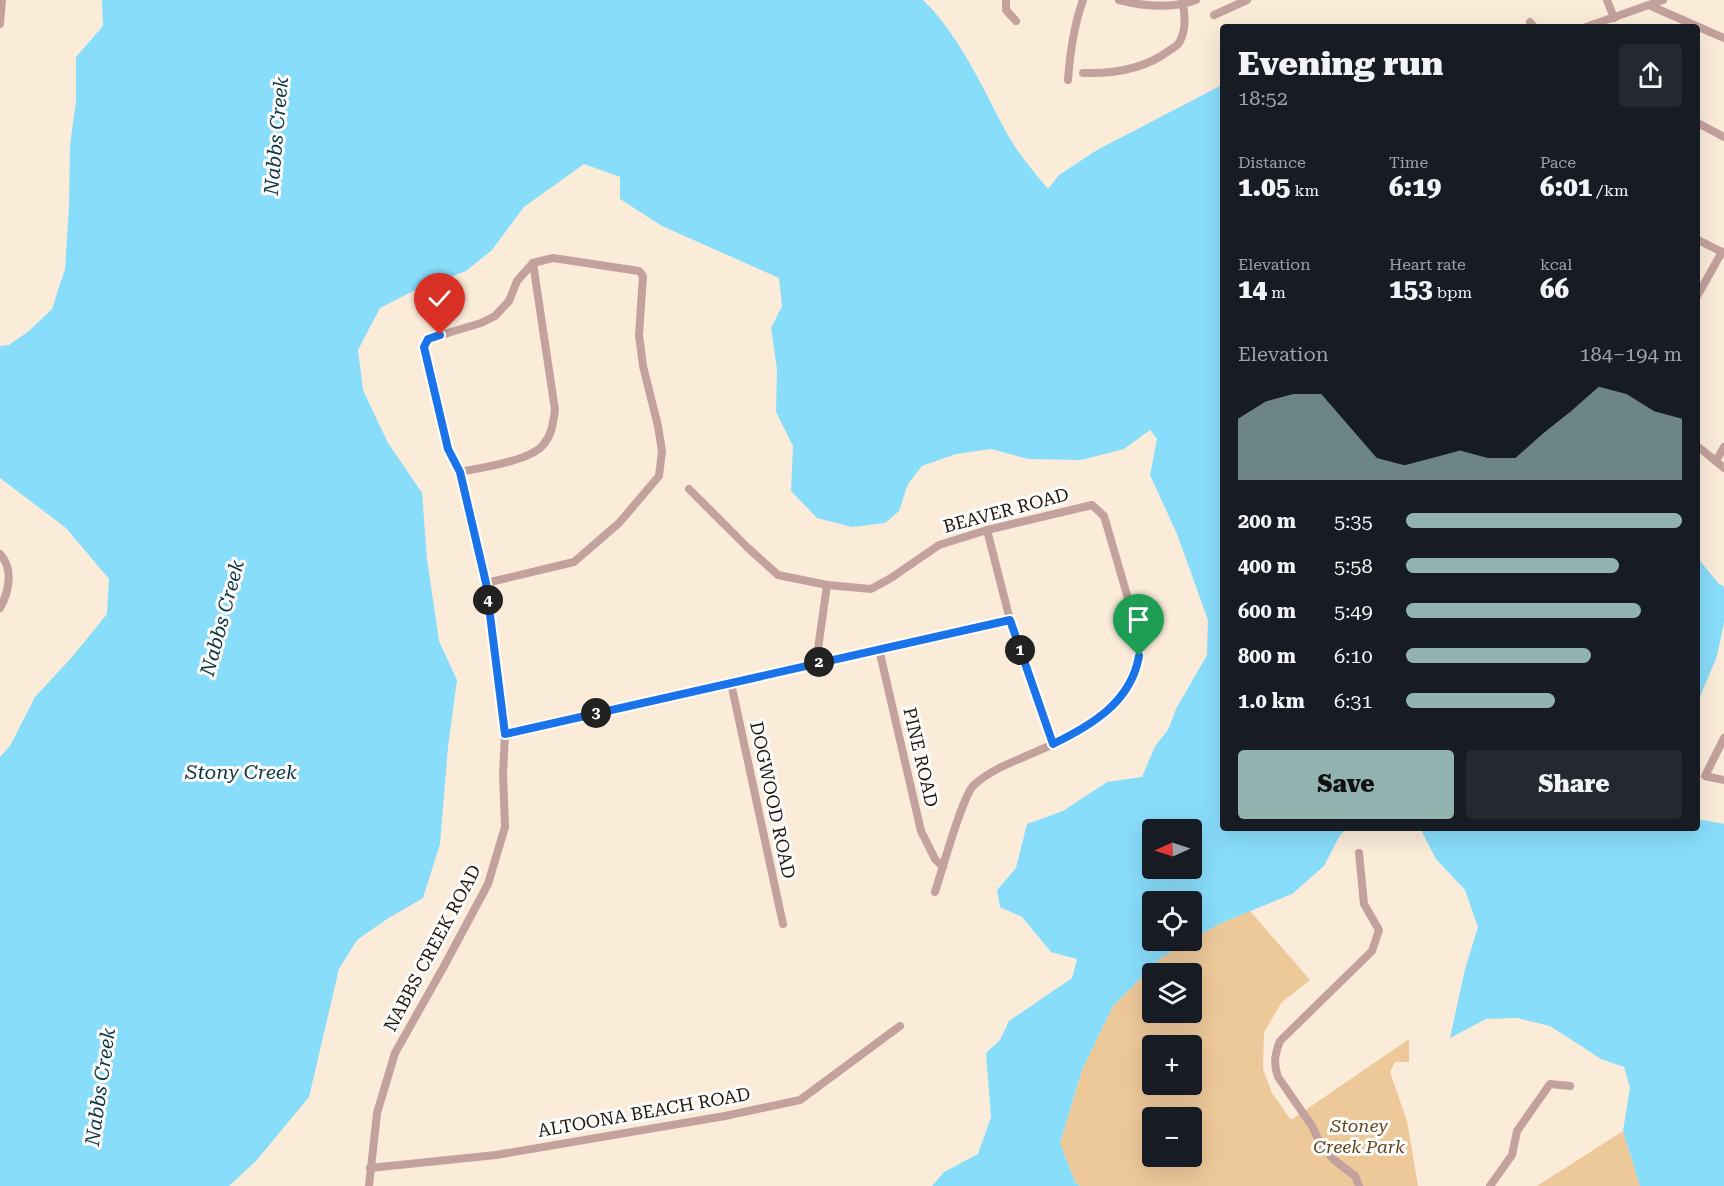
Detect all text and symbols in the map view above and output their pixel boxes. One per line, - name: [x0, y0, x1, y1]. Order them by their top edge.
- text: Evening run: [1238, 44, 1443, 83]
- button: share: [1619, 44, 1682, 107]
- water label: Nabbs Creek: [259, 76, 293, 197]
- text: 18:52: [1238, 86, 1288, 110]
- text: Distance: [1238, 153, 1306, 172]
- text: Time: [1389, 153, 1428, 172]
- text: Pace: [1540, 153, 1576, 172]
- text: 1.05: [1238, 172, 1290, 202]
- text: 6:19: [1389, 172, 1441, 202]
- text: 6:01: [1540, 172, 1592, 202]
- text: km: [1290, 181, 1319, 200]
- text: /km: [1592, 181, 1629, 200]
- text: Elevation: [1238, 255, 1311, 274]
- text: Heart rate: [1389, 255, 1466, 274]
- text: kcal: [1540, 255, 1572, 274]
- pin: [414, 273, 465, 335]
- text: 14: [1238, 274, 1267, 304]
- text: 153: [1389, 274, 1433, 304]
- text: 66: [1540, 274, 1569, 304]
- icon: check: [423, 282, 456, 315]
- text: m: [1267, 283, 1286, 302]
- text: bpm: [1433, 283, 1472, 302]
- text: Elevation: [1238, 342, 1329, 366]
- text: 184–194 m: [1579, 342, 1682, 366]
- street label: BEAVER ROAD: [941, 483, 1071, 537]
- text: 200 m: [1238, 509, 1296, 533]
- text: 5:35: [1334, 509, 1373, 533]
- text: 400 m: [1238, 554, 1296, 578]
- text: 5:58: [1334, 554, 1373, 578]
- water label: Nabbs Creek: [195, 557, 249, 679]
- pin: 4: [473, 585, 503, 615]
- text: 4: [484, 590, 492, 609]
- pin: [1113, 594, 1164, 656]
- text: 600 m: [1238, 599, 1296, 623]
- text: 5:49: [1334, 599, 1373, 623]
- icon: arrive: [1122, 603, 1155, 636]
- pin: 1: [1005, 635, 1035, 665]
- text: 1: [1016, 640, 1024, 659]
- text: 800 m: [1238, 644, 1296, 668]
- text: 6:10: [1334, 644, 1373, 668]
- pin: 2: [804, 647, 834, 677]
- text: 2: [815, 652, 823, 671]
- text: 1.0 km: [1238, 689, 1305, 713]
- text: 6:31: [1334, 689, 1373, 713]
- pin: 3: [581, 698, 611, 728]
- text: 3: [592, 703, 600, 722]
- street label: PINE ROAD: [899, 705, 943, 809]
- street label: DOGWOOD ROAD: [746, 719, 800, 881]
- button: Save: [1238, 750, 1454, 819]
- button: Share: [1466, 750, 1682, 819]
- water label: Stony Creek: [184, 760, 297, 784]
- north arrow: [1142, 819, 1202, 879]
- map controls: [1142, 819, 1202, 1167]
- street label: NABBS CREEK ROAD: [379, 861, 485, 1035]
- button: locate: [1142, 891, 1202, 951]
- button: layers: [1142, 963, 1202, 1023]
- water label: Nabbs Creek: [80, 1026, 120, 1149]
- button: +: [1142, 1035, 1202, 1095]
- street label: ALTOONA BEACH ROAD: [536, 1083, 752, 1141]
- button: −: [1142, 1107, 1202, 1167]
- park label: Stoney Creek Park: [1313, 1115, 1405, 1157]

